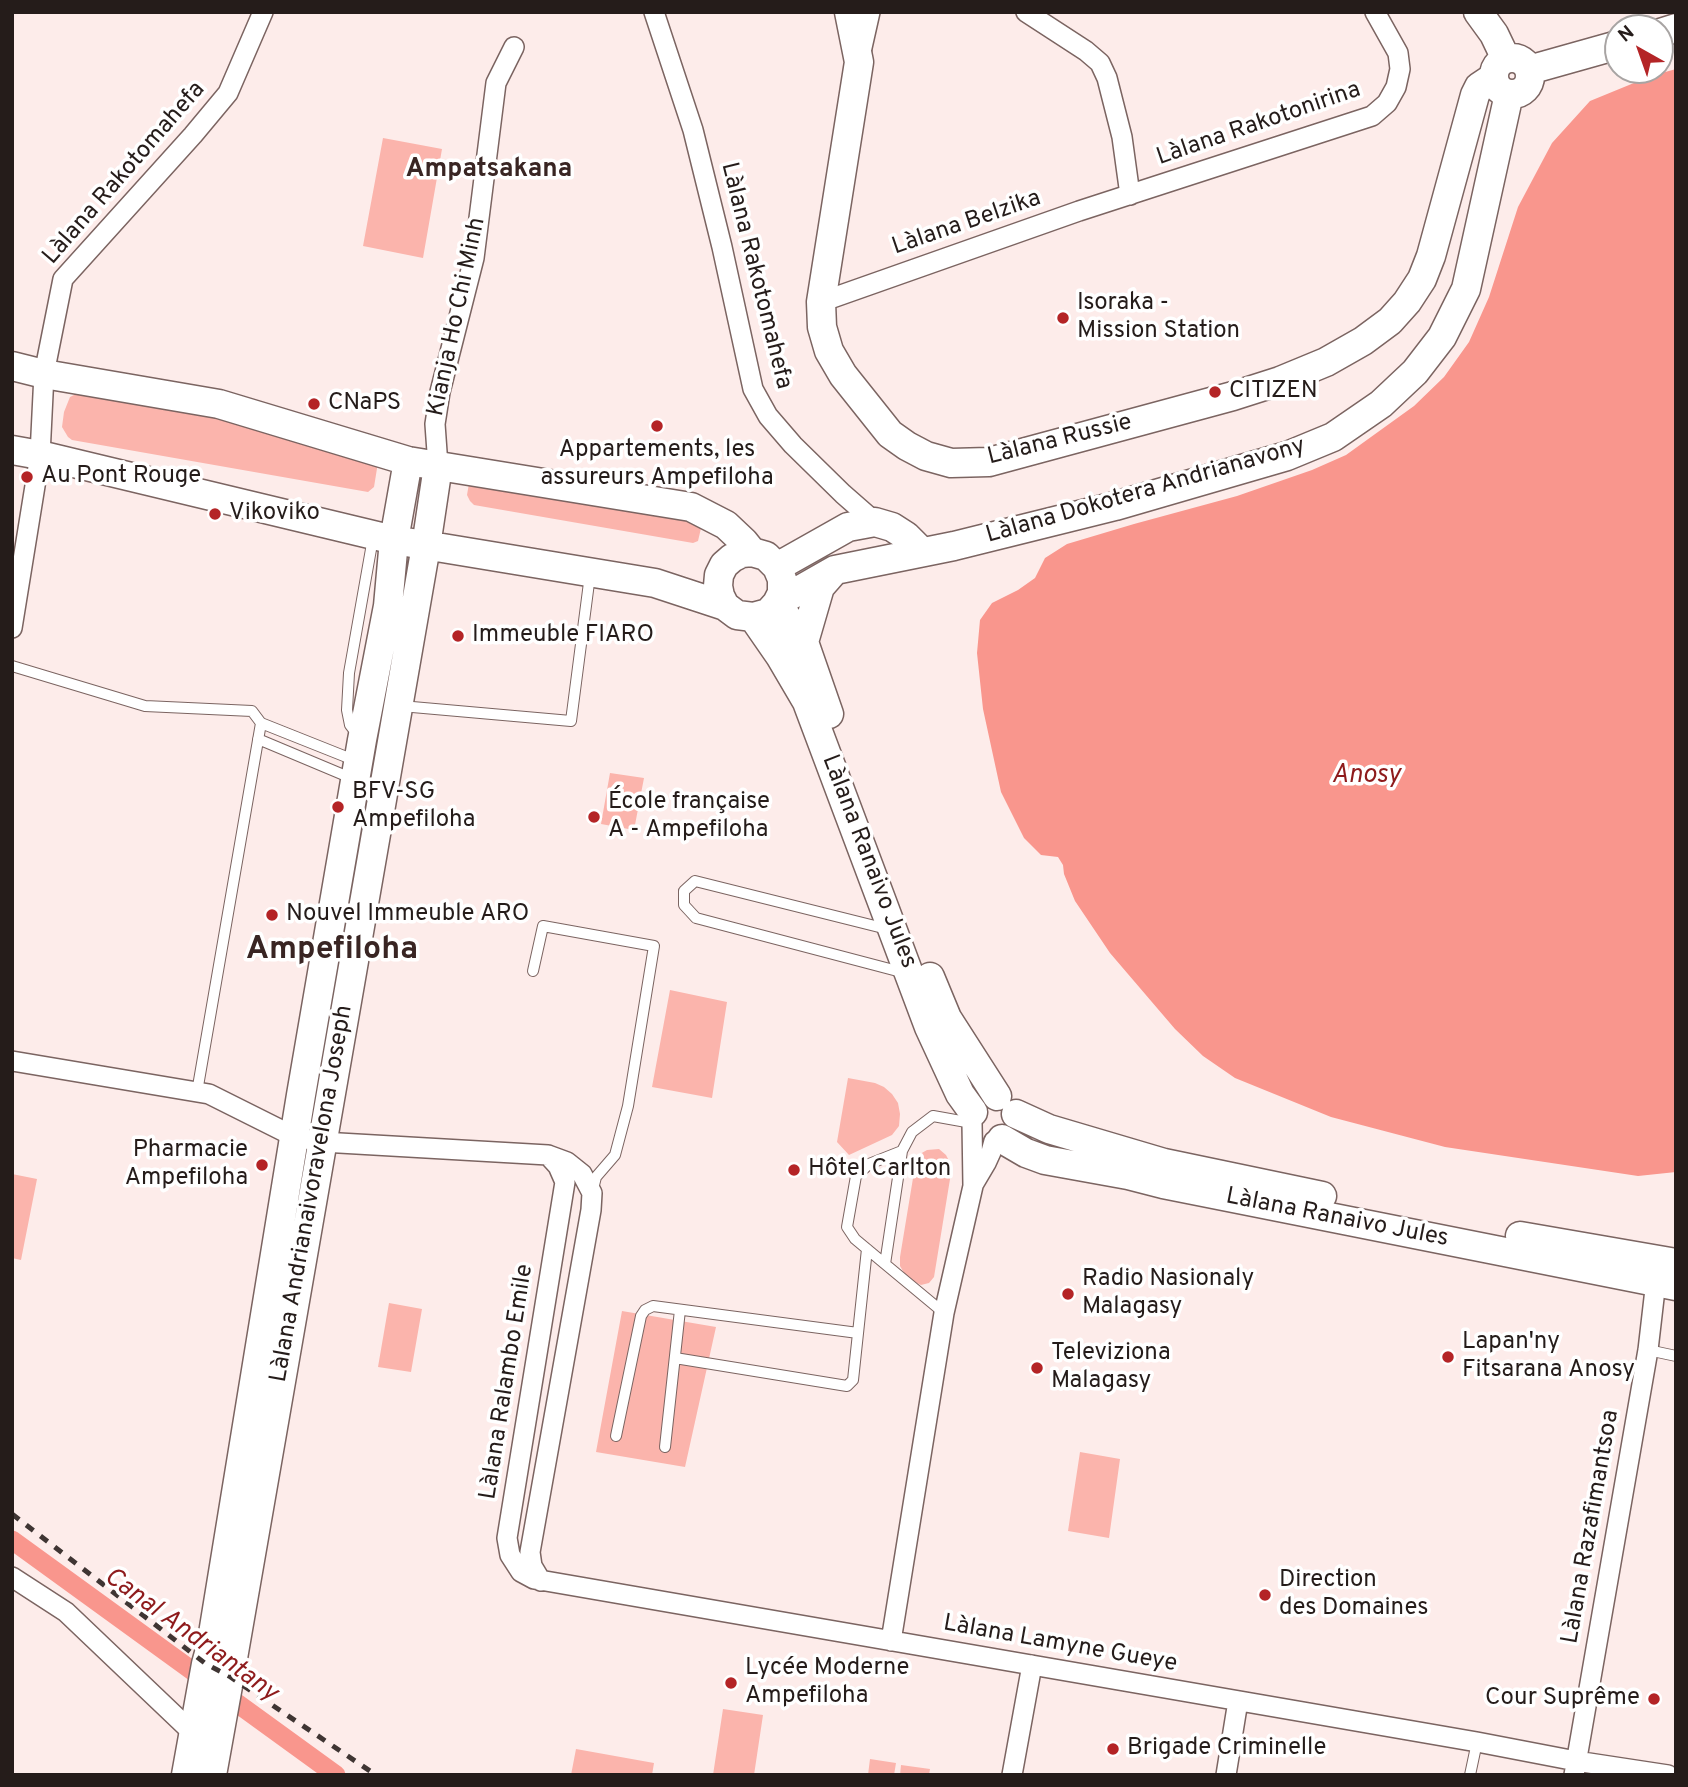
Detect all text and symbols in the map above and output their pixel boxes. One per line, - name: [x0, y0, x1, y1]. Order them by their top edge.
- north arrow: [1604, 14, 1674, 84]
- text: N: [1614, 21, 1640, 48]
- street label: Làlana Rakotomahefa: [38, 77, 212, 271]
- street label: Làlana Rakotonirina: [1153, 77, 1365, 173]
- district label: Ampatsakana: [406, 155, 572, 187]
- street label: Làlana Rakotomahefa: [713, 160, 797, 392]
- street label: Làlana Belzika: [889, 185, 1045, 263]
- street label: Kianja Ho Chi Minh: [423, 215, 493, 419]
- place label: Isoraka - Mission Station: [1077, 290, 1240, 346]
- marker: Isoraka - Mission Station: [1055, 310, 1071, 326]
- place label: CITIZEN: [1229, 378, 1318, 406]
- marker: CITIZEN: [1207, 384, 1223, 400]
- place label: CNaPS: [328, 390, 401, 418]
- marker: CNaPS: [306, 396, 322, 412]
- street label: Làlana Russie: [985, 409, 1135, 473]
- marker: Appartements, les assureurs Ampefiloha: [649, 418, 665, 434]
- street label: Làlana Dokotera Andrianavony: [983, 433, 1309, 551]
- place label: Appartements, les assureurs Ampefiloha: [540, 437, 774, 493]
- place label: Au Pont Rouge: [41, 463, 201, 491]
- marker: Au Pont Rouge: [19, 469, 35, 485]
- place label: Vikoviko: [229, 500, 320, 528]
- marker: Vikoviko: [207, 506, 223, 522]
- place label: Immeuble FIARO: [472, 622, 654, 650]
- marker: Immeuble FIARO: [450, 628, 466, 644]
- street label: Làlana Ranaivo Jules: [814, 751, 922, 973]
- water label: Anosy: [1331, 761, 1401, 793]
- place label: BFV-SG Ampefiloha: [352, 779, 475, 835]
- place label: École française A - Ampefiloha: [608, 789, 770, 845]
- marker: BFV-SG Ampefiloha: [330, 799, 346, 815]
- marker: École française A - Ampefiloha: [586, 809, 602, 825]
- place label: Nouvel Immeuble ARO: [286, 901, 529, 929]
- marker: Nouvel Immeuble ARO: [264, 907, 280, 923]
- district label: Ampefiloha: [246, 933, 418, 971]
- street label: Làlana Andrianaivoravelona Joseph: [266, 1003, 360, 1385]
- place label: Pharmacie Ampefiloha: [125, 1137, 248, 1193]
- place label: Hôtel Carlton: [808, 1156, 951, 1184]
- marker: Pharmacie Ampefiloha: [254, 1157, 270, 1173]
- marker: Hôtel Carlton: [786, 1162, 802, 1178]
- street label: Làlana Ranaivo Jules: [1223, 1183, 1451, 1255]
- street label: Làlana Ralambo Emile: [475, 1262, 541, 1502]
- place label: Radio Nasionaly Malagasy: [1082, 1266, 1254, 1322]
- marker: Radio Nasionaly Malagasy: [1060, 1286, 1076, 1302]
- place label: Lapan'ny Fitsarana Anosy: [1462, 1329, 1635, 1385]
- place label: Televiziona Malagasy: [1051, 1340, 1171, 1396]
- marker: Lapan'ny Fitsarana Anosy: [1440, 1349, 1456, 1365]
- marker: Televiziona Malagasy: [1029, 1360, 1045, 1376]
- street label: Làlana Razafimantsoa: [1557, 1408, 1627, 1646]
- water label: Canal Andriantany: [97, 1562, 283, 1710]
- place label: Direction des Domaines: [1279, 1567, 1428, 1623]
- marker: Direction des Domaines: [1257, 1587, 1273, 1603]
- street label: Làlana Lamyne Gueye: [941, 1610, 1179, 1680]
- place label: Lycée Moderne Ampefiloha: [745, 1655, 909, 1711]
- marker: Lycée Moderne Ampefiloha: [723, 1675, 739, 1691]
- place label: Cour Suprême: [1485, 1685, 1640, 1713]
- marker: Cour Suprême: [1646, 1691, 1662, 1707]
- place label: Brigade Criminelle: [1127, 1735, 1326, 1763]
- marker: Brigade Criminelle: [1105, 1741, 1121, 1757]

